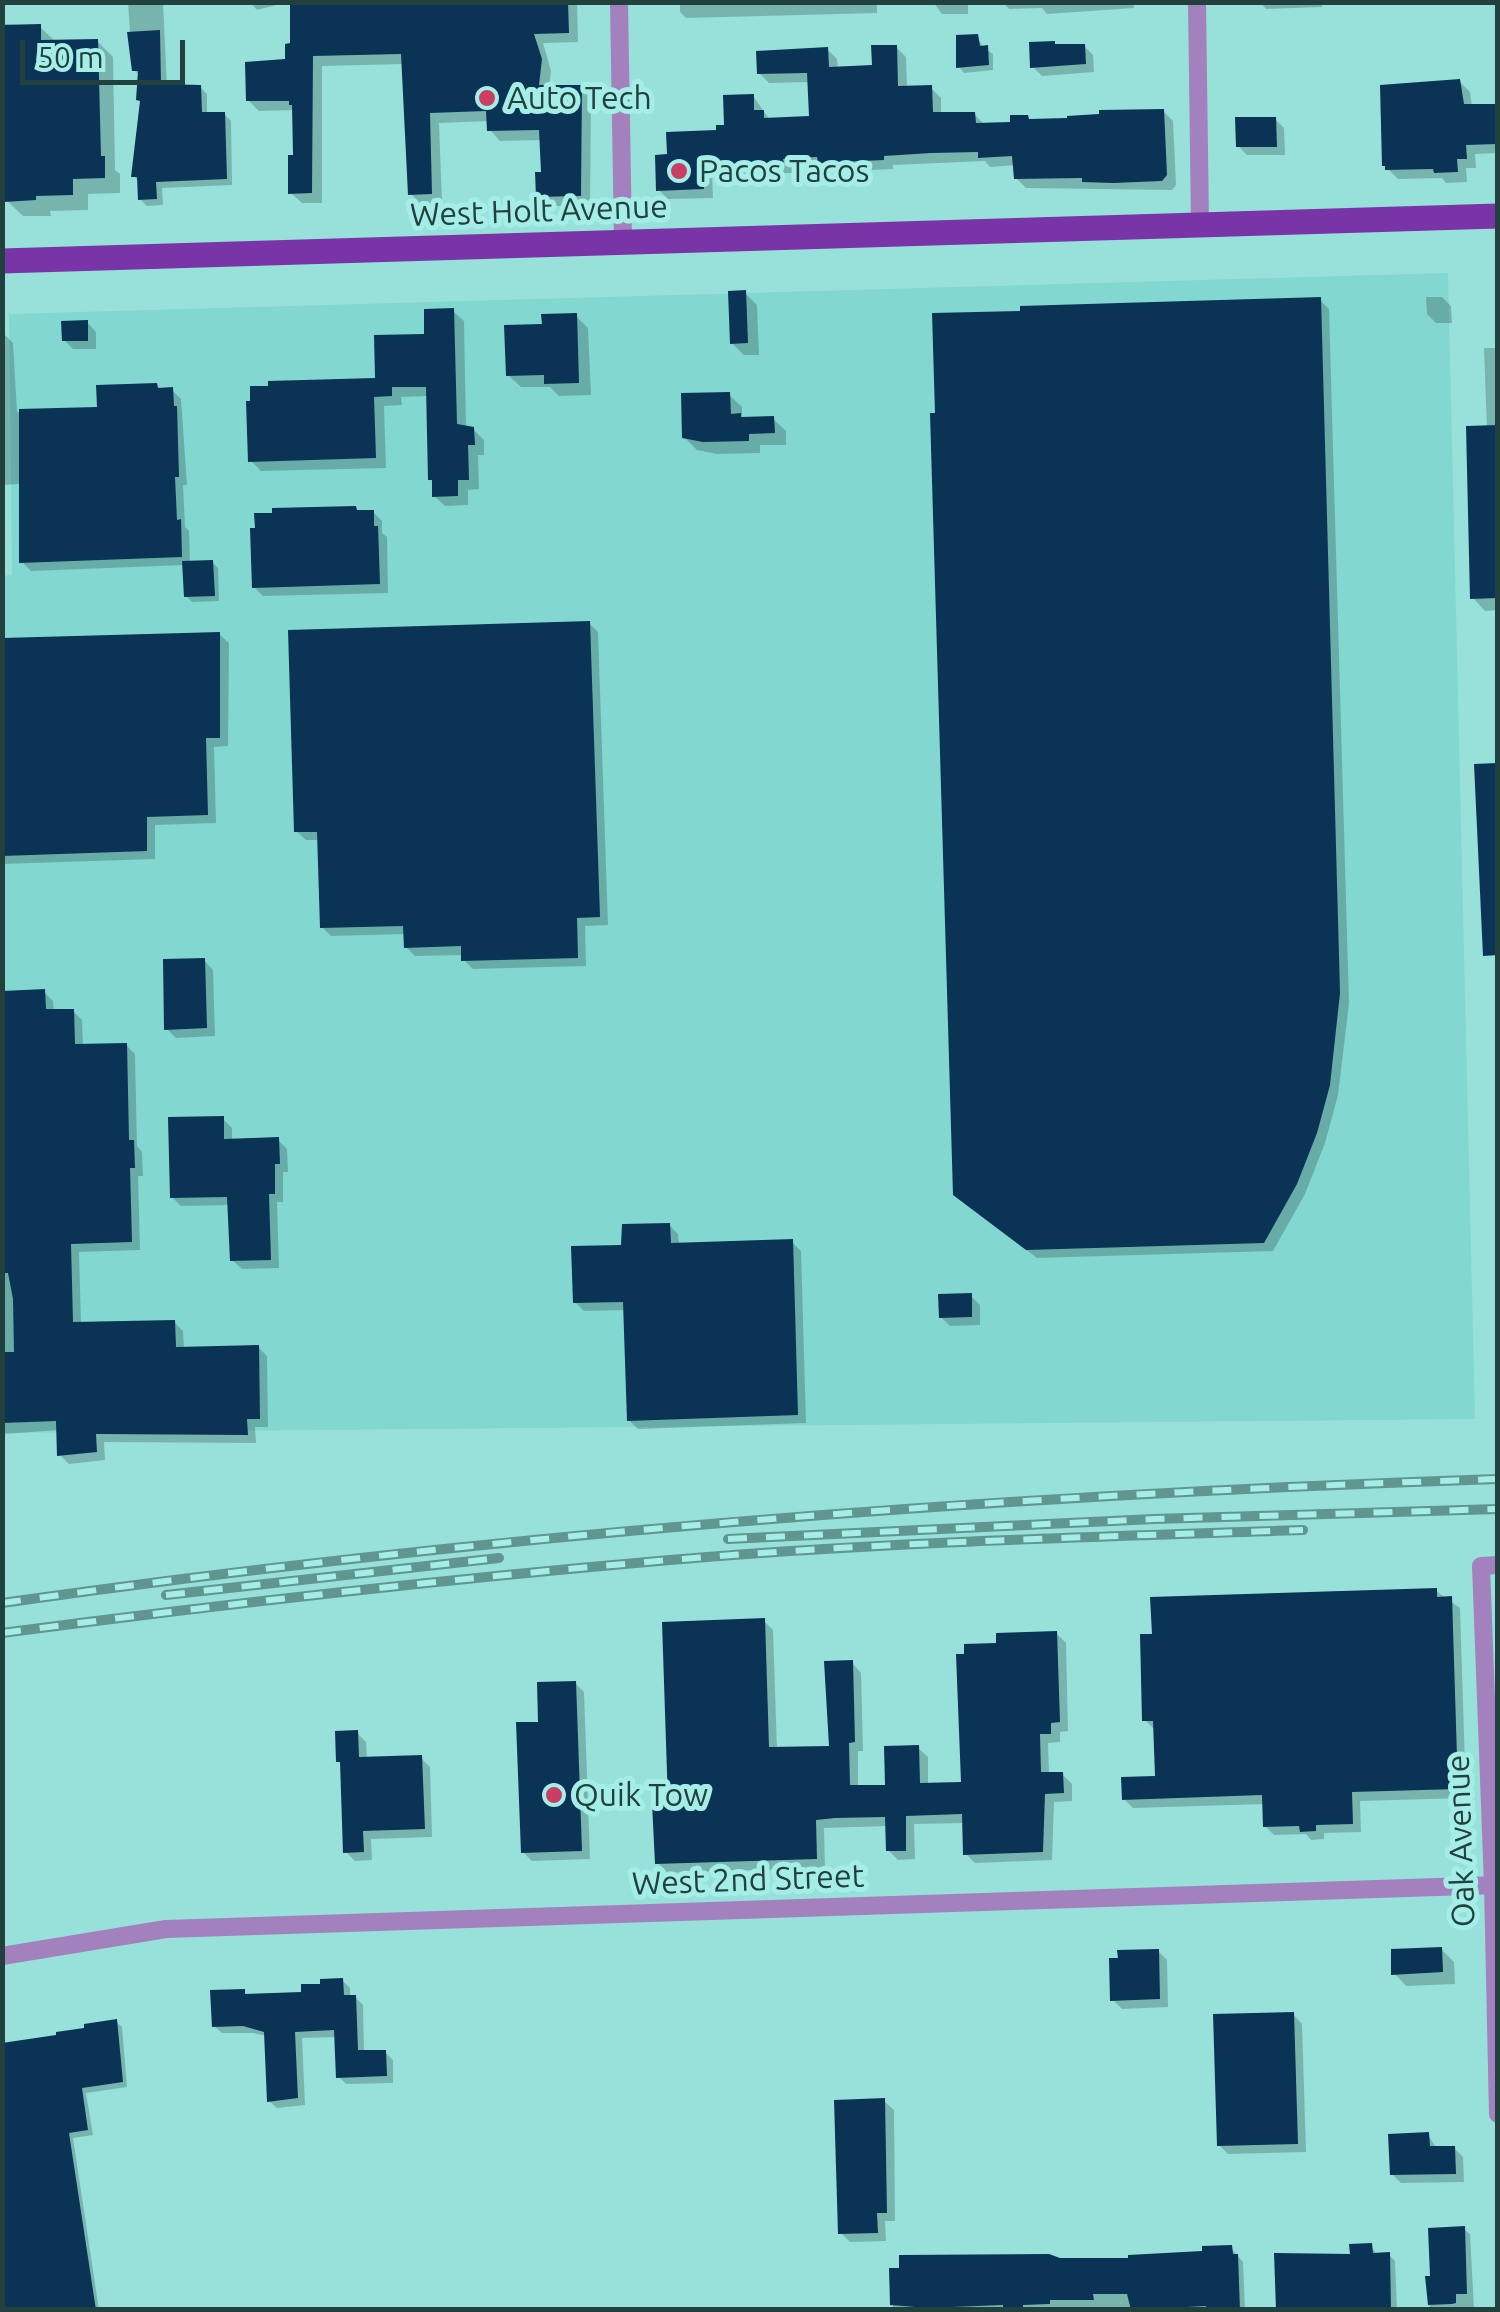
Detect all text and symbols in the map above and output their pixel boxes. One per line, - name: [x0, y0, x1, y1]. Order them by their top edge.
- scale bar: [25, 20, 190, 82]
- text: 50 m: [37, 40, 104, 74]
- place label: Auto Tech: [507, 79, 652, 117]
- marker: Auto Tech: [476, 87, 498, 109]
- place label: Pacos Tacos: [699, 152, 869, 190]
- marker: Pacos Tacos: [668, 160, 690, 182]
- street label: West Holt Avenue: [410, 187, 668, 235]
- street label: Oak Avenue: [1439, 1754, 1483, 1928]
- place label: Quik Tow: [574, 1776, 708, 1814]
- marker: Quik Tow: [543, 1784, 565, 1806]
- street label: West 2nd Street: [631, 1857, 865, 1903]

